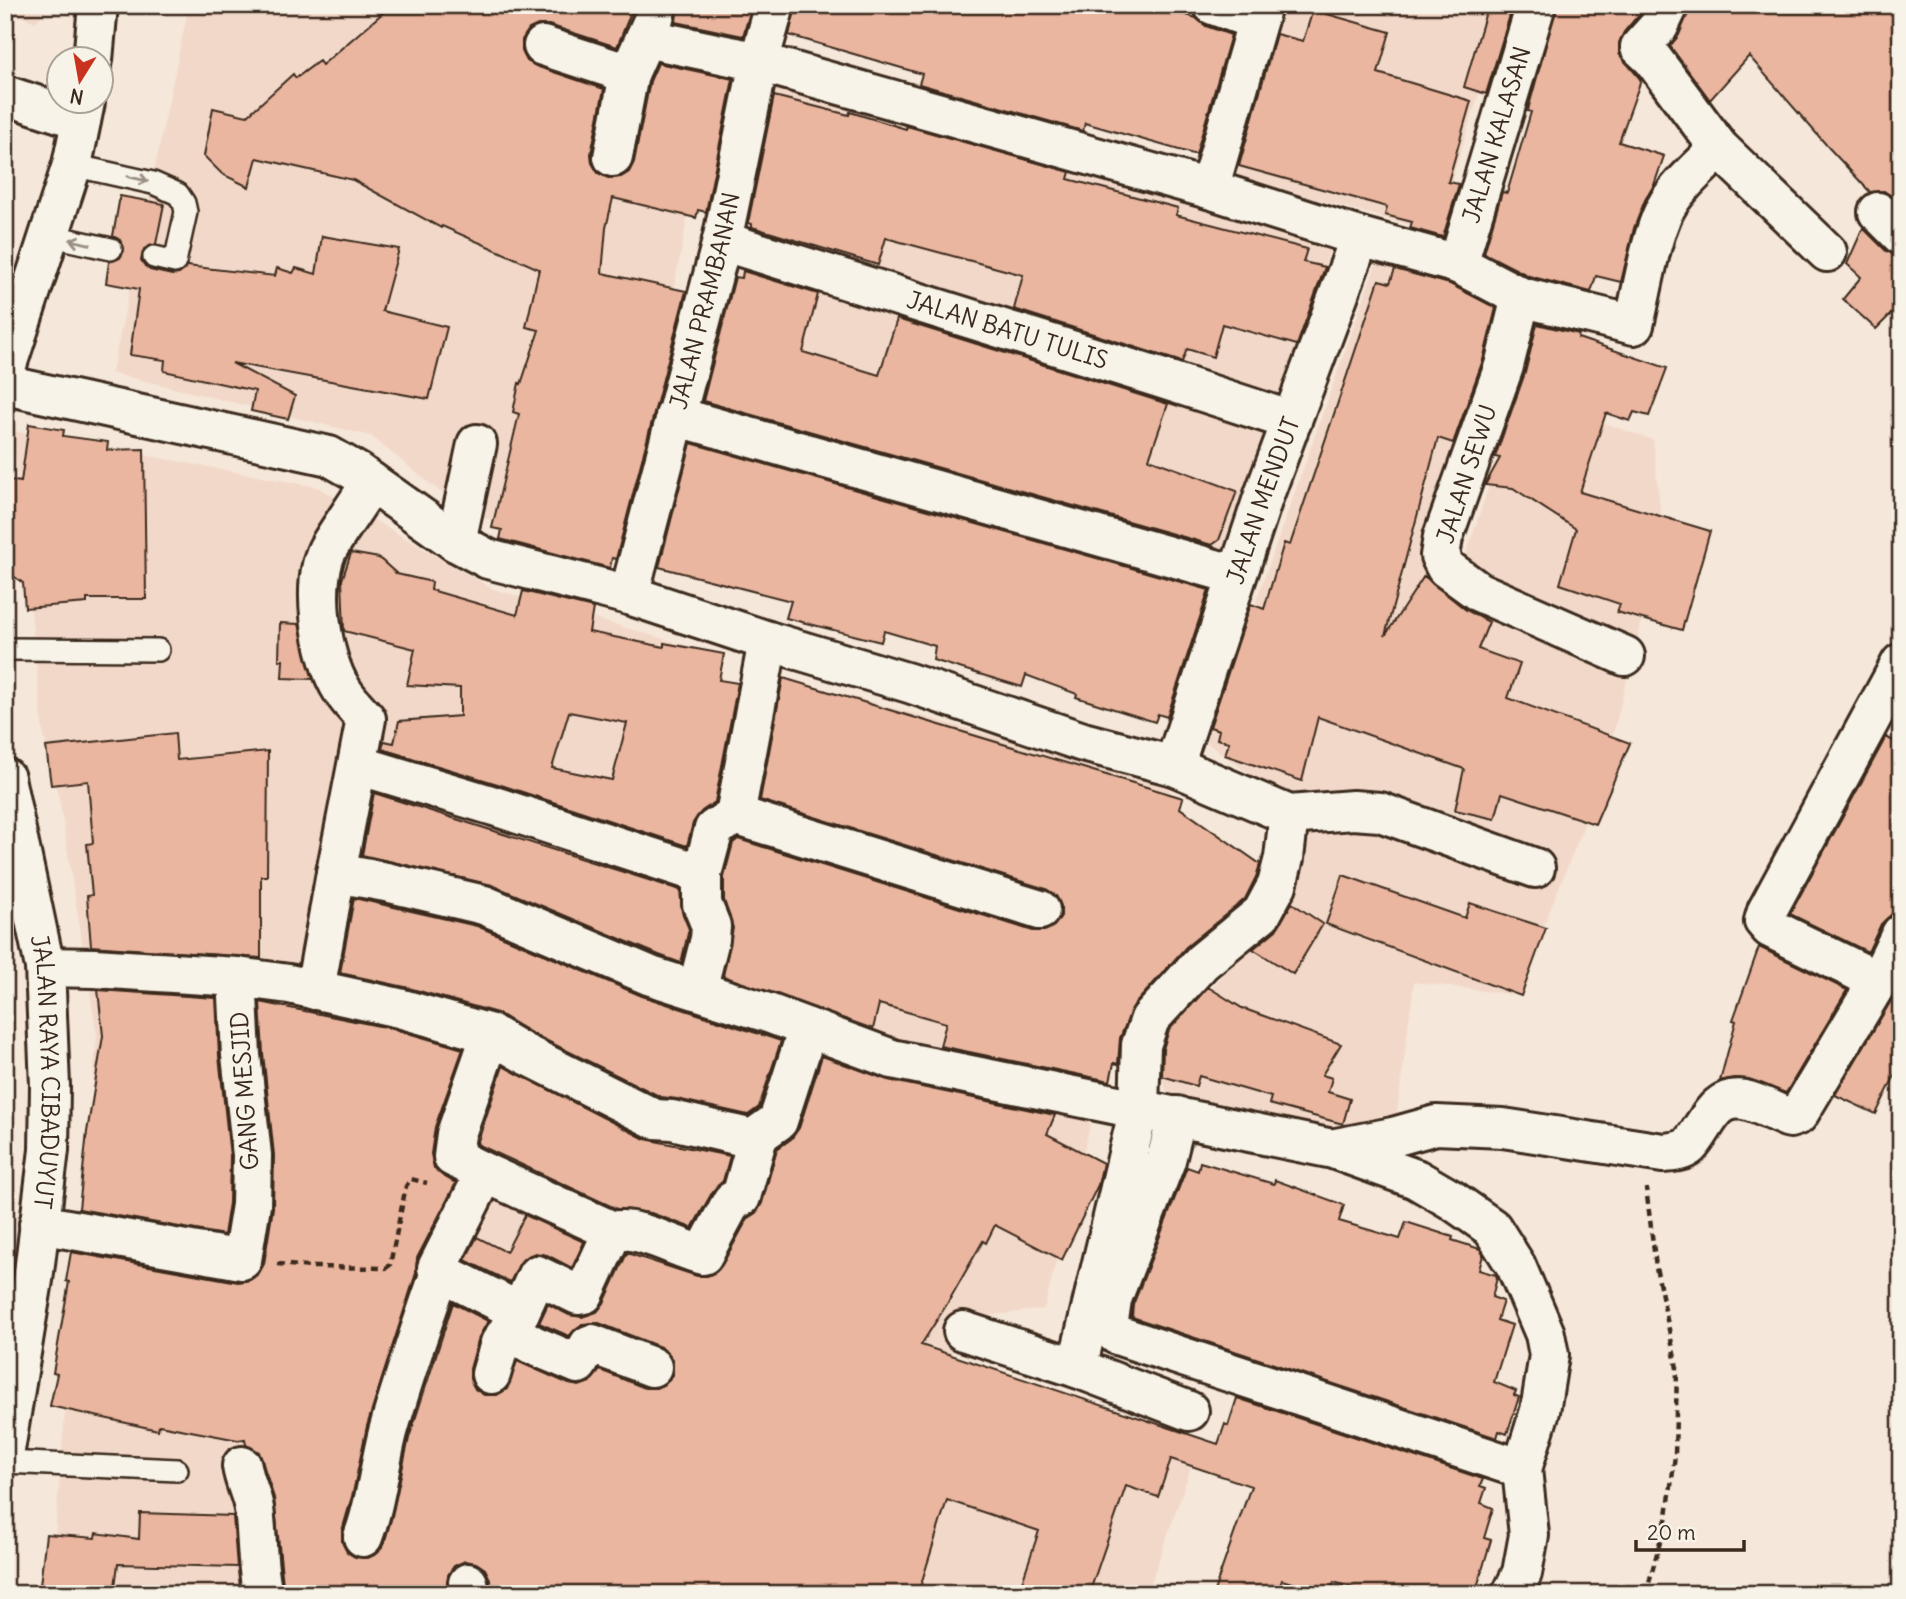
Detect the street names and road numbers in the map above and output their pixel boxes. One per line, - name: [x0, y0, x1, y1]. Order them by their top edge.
- street label: JALAN KALASAN: [1455, 43, 1537, 226]
- street label: JALAN PRAMBANAN: [662, 189, 746, 412]
- street label: JALAN BATU TULIS: [903, 284, 1112, 375]
- street label: JALAN SEWU: [1430, 400, 1503, 547]
- street label: JALAN MENDUT: [1220, 413, 1306, 588]
- street label: JALAN RAYA CIBADUYUT: [25, 932, 66, 1211]
- street label: GANG MESJID: [223, 1011, 265, 1172]

